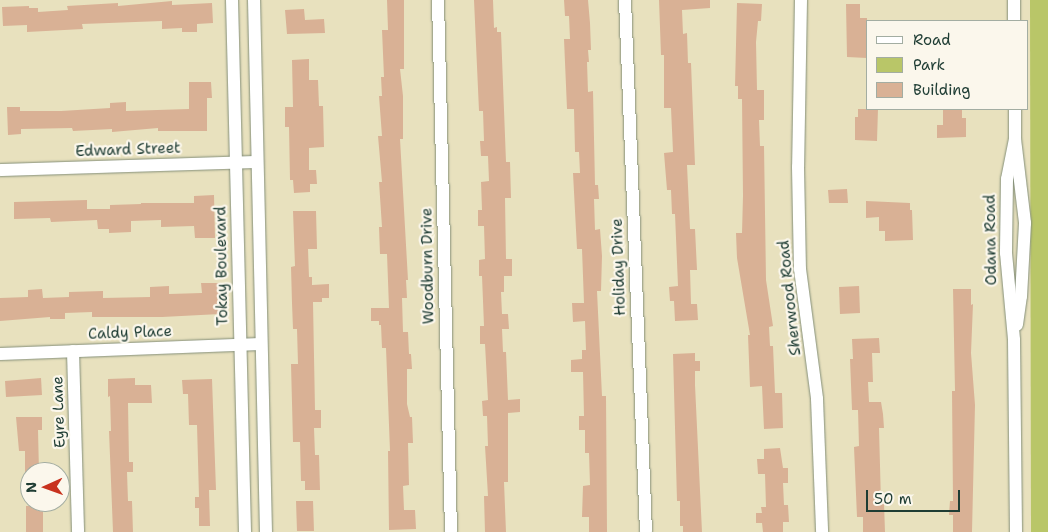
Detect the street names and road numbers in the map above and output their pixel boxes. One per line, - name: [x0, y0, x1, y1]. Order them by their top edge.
- street label: Edward Street: [75, 139, 181, 161]
- street label: Odana Road: [981, 194, 1001, 286]
- street label: Tokay Boulevard: [212, 206, 232, 326]
- street label: Woodburn Drive: [418, 208, 438, 324]
- street label: Holiday Drive: [608, 218, 630, 316]
- street label: Sherwood Road: [775, 239, 805, 357]
- street label: Caldy Place: [88, 323, 172, 343]
- street label: Eyre Lane: [49, 376, 69, 448]

